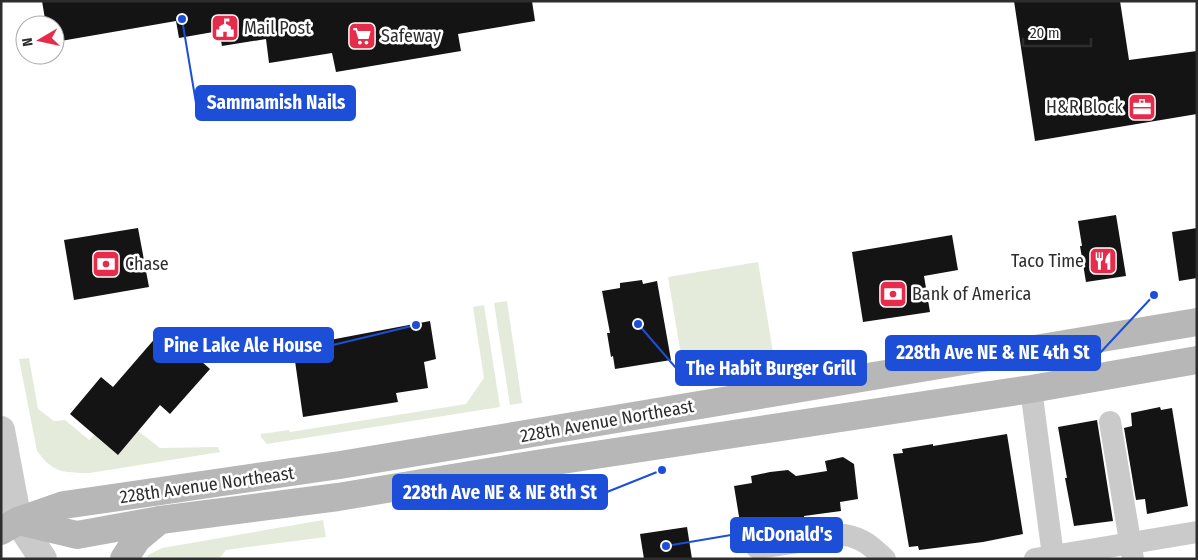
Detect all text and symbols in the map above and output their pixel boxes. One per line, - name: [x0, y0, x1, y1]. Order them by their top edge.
- public building icon: Mail Post: [210, 13, 240, 43]
- north arrow: [15, 15, 65, 65]
- scale bar: [1023, 15, 1090, 47]
- place label: Mail Post: [244, 17, 311, 39]
- supermarket icon: Safeway: [347, 21, 377, 51]
- text: 20 m: [1030, 24, 1060, 42]
- place label: Safeway: [381, 25, 441, 47]
- text: N: [19, 36, 37, 47]
- callout: Sammamish Nails: [196, 86, 355, 120]
- text: Sammamish Nails: [207, 91, 346, 114]
- office icon: H&R Block: [1127, 92, 1157, 122]
- place label: H&R Block: [1046, 96, 1124, 118]
- restaurant icon: Taco Time: [1088, 246, 1118, 276]
- bank icon: Chase: [91, 249, 121, 279]
- place label: Taco Time: [1011, 250, 1084, 272]
- place label: Chase: [125, 253, 169, 275]
- bank icon: Bank of America: [878, 279, 908, 309]
- place label: Bank of America: [912, 283, 1032, 305]
- callout: Pine Lake Ale House: [154, 328, 333, 362]
- text: Pine Lake Ale House: [164, 334, 323, 357]
- callout: 228th Ave NE & NE 4th St: [886, 336, 1100, 370]
- text: 228th Ave NE & NE 4th St: [895, 341, 1090, 364]
- callout: The Habit Burger Grill: [676, 351, 866, 385]
- text: The Habit Burger Grill: [686, 357, 857, 380]
- street label: 228th Avenue Northeast: [519, 395, 696, 447]
- street label: 228th Avenue Northeast: [118, 462, 296, 508]
- callout: 228th Ave NE & NE 8th St: [393, 475, 607, 509]
- text: 228th Ave NE & NE 8th St: [402, 481, 597, 504]
- callout: McDonald's: [731, 518, 842, 552]
- text: McDonald's: [742, 523, 833, 546]

